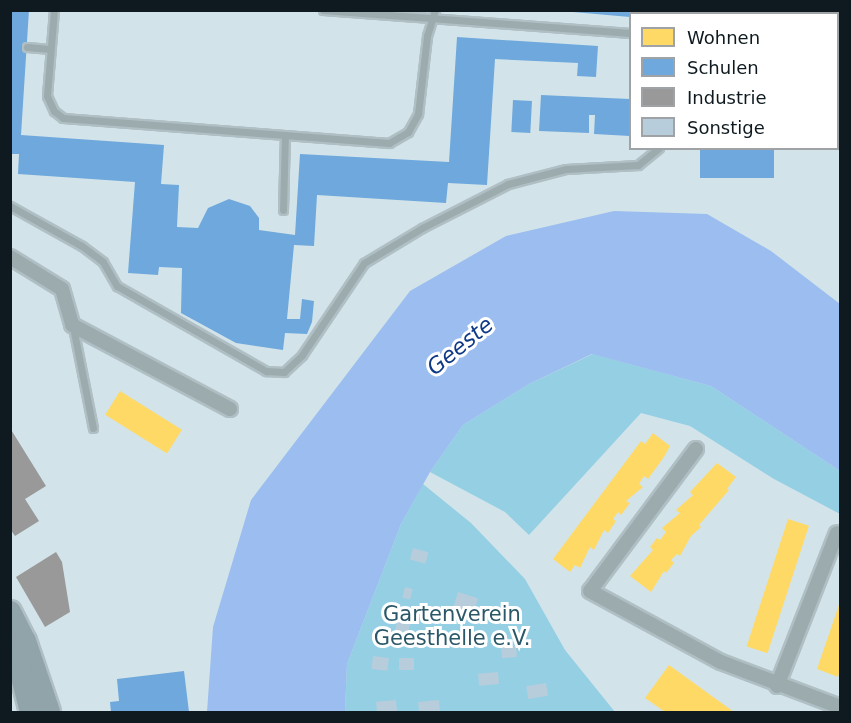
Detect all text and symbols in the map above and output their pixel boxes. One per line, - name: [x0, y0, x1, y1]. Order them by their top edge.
- legend: [629, 12, 839, 150]
- text: Wohnen: [687, 27, 760, 48]
- text: Schulen: [687, 57, 759, 78]
- text: Industrie: [687, 87, 766, 108]
- text: Sonstige: [687, 117, 765, 138]
- water label: Geeste: [421, 311, 499, 381]
- park label: Gartenverein Geesthelle e.V.: [374, 601, 530, 651]

